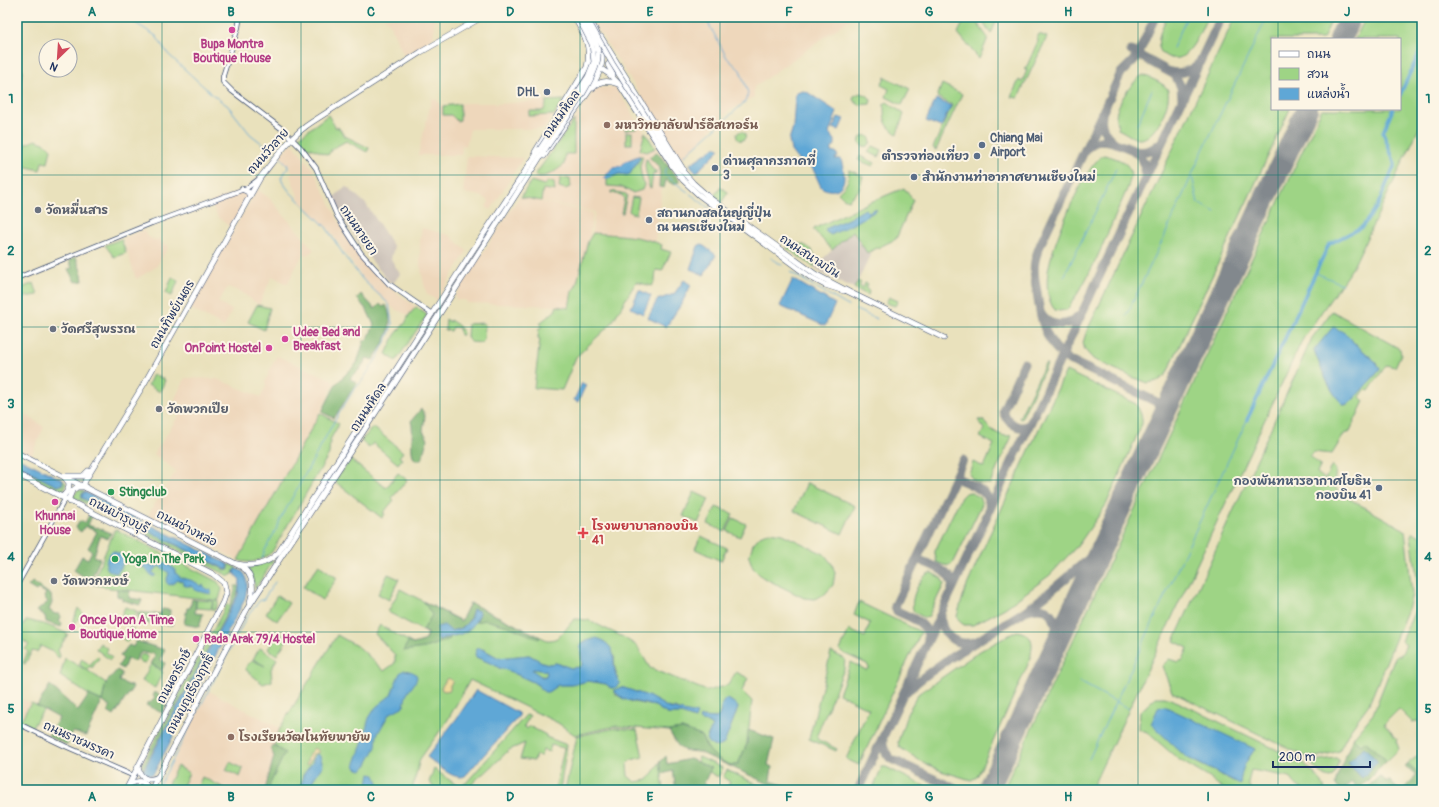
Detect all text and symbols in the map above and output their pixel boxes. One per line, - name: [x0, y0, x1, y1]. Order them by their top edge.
- text: A: [88, 4, 97, 20]
- text: B: [227, 4, 235, 20]
- text: C: [367, 4, 375, 20]
- text: D: [506, 4, 514, 20]
- text: E: [647, 4, 654, 20]
- text: F: [785, 4, 793, 20]
- text: G: [925, 4, 934, 20]
- text: H: [1064, 4, 1072, 20]
- text: I: [1206, 4, 1210, 20]
- text: J: [1344, 4, 1350, 20]
- marker: Bupa Montra Boutique House: [227, 25, 237, 35]
- place label: Bupa Montra Boutique House: [193, 37, 272, 66]
- north arrow: [38, 38, 78, 78]
- legend: [1271, 38, 1401, 110]
- text: ถนน: [1307, 47, 1331, 62]
- text: N: [47, 59, 60, 74]
- text: สวน: [1307, 67, 1328, 82]
- text: แหล่งน้ำ: [1307, 83, 1350, 102]
- place label: DHL: [517, 85, 539, 100]
- street label: ถนนมหิดล: [539, 87, 583, 141]
- marker: DHL: [542, 87, 552, 97]
- text: 1: [8, 91, 14, 107]
- text: 1: [1425, 91, 1431, 107]
- place label: มหาวิทยาลัยฟาร์อีสเทอร์น: [615, 117, 759, 133]
- marker: มหาวิทยาลัยฟาร์อีสเทอร์น: [602, 120, 612, 130]
- street label: ถนนวัวลาย: [244, 125, 292, 177]
- place label: Chiang Mai Airport: [990, 131, 1042, 160]
- marker: Chiang Mai Airport: [977, 140, 987, 150]
- place label: ตำรวจท่องเที่ยว: [881, 145, 970, 164]
- place label: ด่านศุลากรภาคที่ 3: [723, 150, 816, 183]
- marker: ตำรวจท่องเที่ยว: [972, 151, 982, 161]
- marker: ด่านศุลากรภาคที่ 3: [710, 163, 720, 173]
- place label: สำนักงานท่าอากาศยานเชียงใหม่: [922, 169, 1096, 185]
- marker: สำนักงานท่าอากาศยานเชียงใหม่: [909, 172, 919, 182]
- place label: วัดหมื่นสาร: [46, 199, 108, 218]
- street label: ถนนหายยา: [336, 202, 381, 258]
- place label: สถานกงสุลใหญ่ญี่ปุ่น ณ นครเชียงใหม่: [657, 202, 771, 235]
- marker: วัดหมื่นสาร: [33, 205, 43, 215]
- marker: สถานกงสุลใหญ่ญี่ปุ่น ณ นครเชียงใหม่: [644, 215, 654, 225]
- street label: ถนนสนามบิน: [777, 231, 843, 281]
- text: 2: [7, 243, 15, 259]
- text: 2: [1424, 243, 1432, 259]
- street label: ถนนทิพย์เนตร: [146, 277, 198, 351]
- place label: วัดศรีสุพรรณ: [61, 321, 135, 338]
- marker: วัดศรีสุพรรณ: [48, 324, 58, 334]
- place label: Udee Bed and Breakfast: [293, 325, 361, 354]
- marker: Udee Bed and Breakfast: [280, 334, 290, 344]
- place label: OnPoint Hostel: [184, 341, 261, 356]
- marker: OnPoint Hostel: [264, 343, 274, 353]
- street label: ถนนมหิดล: [347, 380, 390, 435]
- text: 3: [7, 396, 15, 412]
- text: 3: [1424, 396, 1432, 412]
- place label: วัดพวกเปีย: [167, 401, 229, 417]
- marker: วัดพวกเปีย: [154, 404, 164, 414]
- place label: กองพันทหารอากาศโยธิน กองบิน 41: [1234, 473, 1371, 503]
- marker: กองพันทหารอากาศโยธิน กองบิน 41: [1374, 483, 1384, 493]
- place label: Stingclub: [119, 485, 167, 500]
- marker: Stingclub: [106, 487, 116, 497]
- street label: ถนนบำรุงบุรี: [86, 494, 151, 538]
- marker: Khunnai House: [50, 497, 60, 507]
- street label: ถนนช่างหล่อ: [154, 506, 220, 550]
- place label: Khunnai House: [35, 509, 75, 538]
- place label: โรงพยาบาลกองบิน 41: [591, 518, 698, 548]
- marker: โรงพยาบาลกองบิน 41: [577, 527, 589, 539]
- text: 4: [7, 549, 15, 565]
- text: 4: [1424, 549, 1432, 565]
- place label: Yoga In The Park: [122, 552, 205, 567]
- marker: Yoga In The Park: [110, 554, 120, 564]
- place label: วัดพวกหงษ์: [62, 573, 129, 589]
- marker: วัดพวกหงษ์: [49, 576, 59, 586]
- place label: Once Upon A Time Boutique Home: [80, 613, 175, 642]
- marker: Once Upon A Time Boutique Home: [67, 622, 77, 632]
- place label: Rada Arak 79/4 Hostel: [204, 632, 315, 647]
- marker: Rada Arak 79/4 Hostel: [191, 634, 201, 644]
- street label: ถนนอารักษ์: [153, 645, 196, 706]
- street label: ถนนบุญเรืองฤทธิ์: [159, 650, 219, 737]
- text: 5: [7, 701, 15, 717]
- text: 5: [1424, 701, 1432, 717]
- street label: ถนนราชมรรคา: [41, 718, 117, 763]
- place label: โรงเรียนวัฒโนทัยพายัพ: [238, 729, 370, 745]
- marker: โรงเรียนวัฒโนทัยพายัพ: [226, 732, 236, 742]
- scale bar: [1273, 743, 1370, 769]
- text: 200 m: [1279, 750, 1316, 765]
- text: A: [88, 789, 97, 805]
- text: B: [227, 789, 235, 805]
- text: C: [367, 789, 375, 805]
- text: D: [506, 789, 514, 805]
- text: E: [647, 789, 654, 805]
- text: F: [785, 789, 793, 805]
- text: G: [925, 789, 934, 805]
- text: H: [1064, 789, 1072, 805]
- text: I: [1206, 789, 1210, 805]
- text: J: [1344, 789, 1350, 805]

